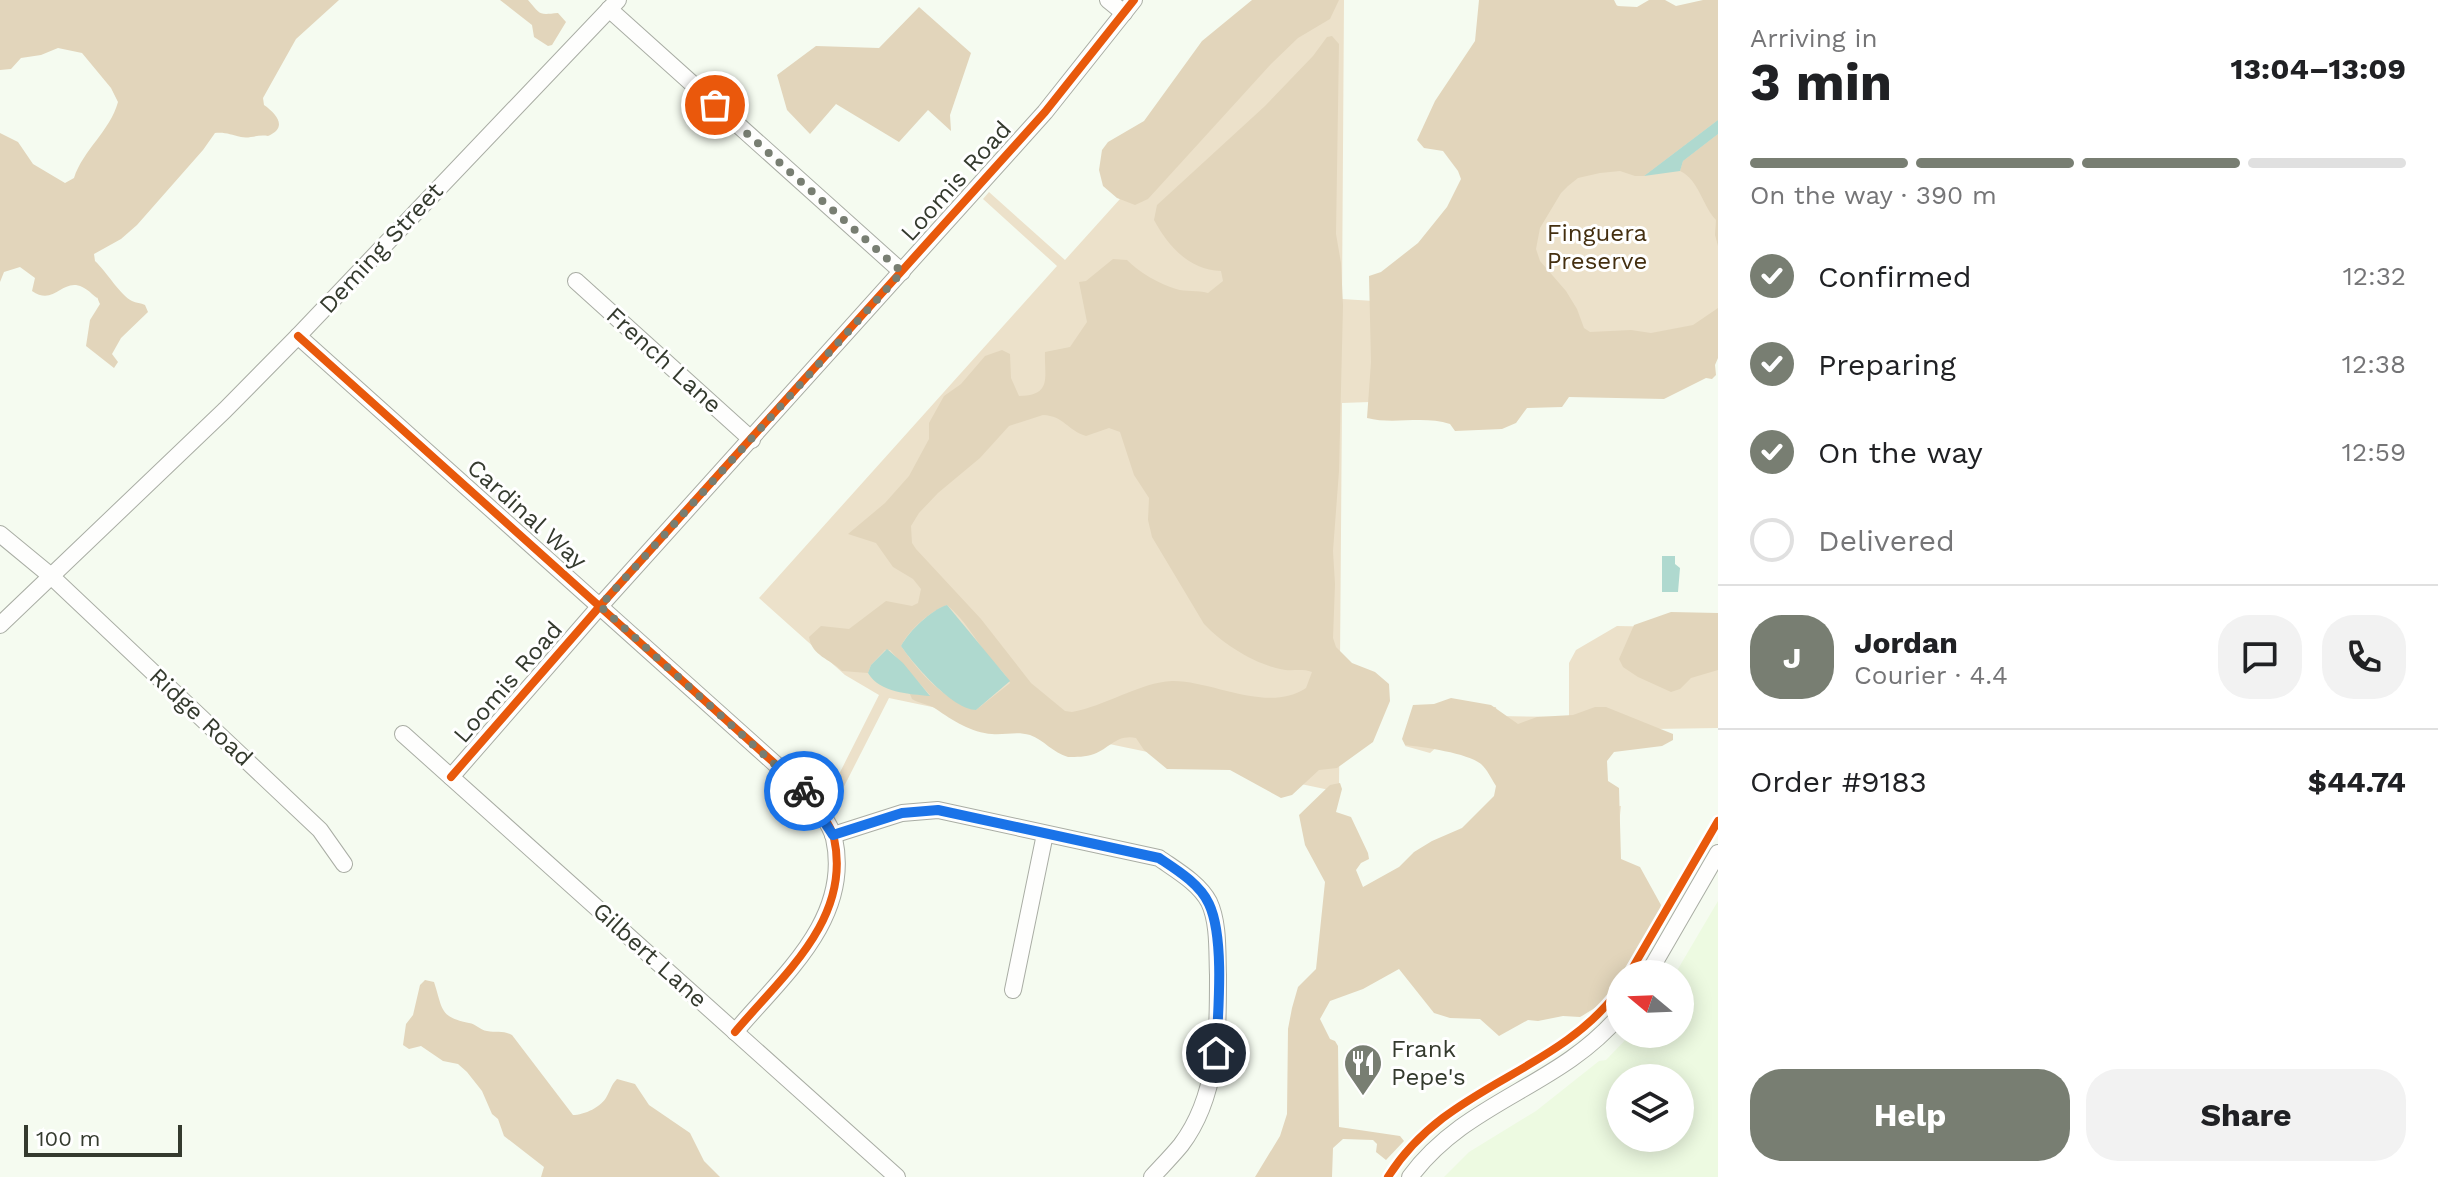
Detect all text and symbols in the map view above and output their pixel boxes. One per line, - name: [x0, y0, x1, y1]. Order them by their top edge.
- text: Arriving in: [1750, 23, 1878, 53]
- text: 13:04–13:09: [2230, 51, 2406, 86]
- text: 3 min: [1750, 52, 1892, 113]
- pin: [681, 71, 749, 139]
- icon: bag: [693, 83, 737, 127]
- street label: Loomis Road: [895, 115, 1017, 247]
- street label: Deming Street: [313, 177, 449, 319]
- text: On the way · 390 m: [1750, 180, 1997, 210]
- park label: Finguera Preserve: [1547, 219, 1647, 275]
- icon: check: [1750, 254, 1794, 298]
- text: Confirmed: [1818, 259, 1972, 294]
- text: 12:32: [2343, 261, 2406, 291]
- street label: French Lane: [601, 301, 727, 419]
- icon: check: [1750, 342, 1794, 386]
- text: Preparing: [1818, 347, 1956, 382]
- text: 12:38: [2342, 349, 2406, 379]
- icon: check: [1750, 430, 1794, 474]
- text: On the way: [1818, 435, 1983, 470]
- text: 12:59: [2342, 437, 2406, 467]
- street label: Cardinal Way: [462, 453, 593, 575]
- text: Delivered: [1818, 523, 1955, 558]
- button: chat: [2218, 615, 2302, 699]
- button: phone: [2322, 615, 2406, 699]
- street label: Loomis Road: [448, 616, 568, 748]
- text: Jordan: [1854, 625, 1958, 660]
- text: J: [1783, 640, 1801, 675]
- text: Courier · 4.4: [1854, 660, 2008, 690]
- street label: Ridge Road: [144, 662, 258, 772]
- courier: [764, 751, 844, 831]
- text: Order #9183: [1750, 764, 1927, 799]
- text: $44.74: [2308, 764, 2406, 799]
- icon: bike: [782, 769, 826, 813]
- street label: Gilbert Lane: [587, 896, 713, 1014]
- north arrow: [1606, 960, 1694, 1048]
- map controls: [1606, 960, 1694, 1152]
- pin: [1182, 1019, 1250, 1087]
- icon: home: [1194, 1031, 1238, 1075]
- place label: Frank Pepe's: [1391, 1035, 1466, 1091]
- restaurant icon: Frank Pepe's: [1342, 1042, 1384, 1097]
- button: layers: [1606, 1064, 1694, 1152]
- button: Help: [1750, 1069, 2070, 1161]
- button: Share: [2086, 1069, 2406, 1161]
- scale bar: [24, 1121, 182, 1157]
- text: 100 m: [36, 1126, 100, 1151]

